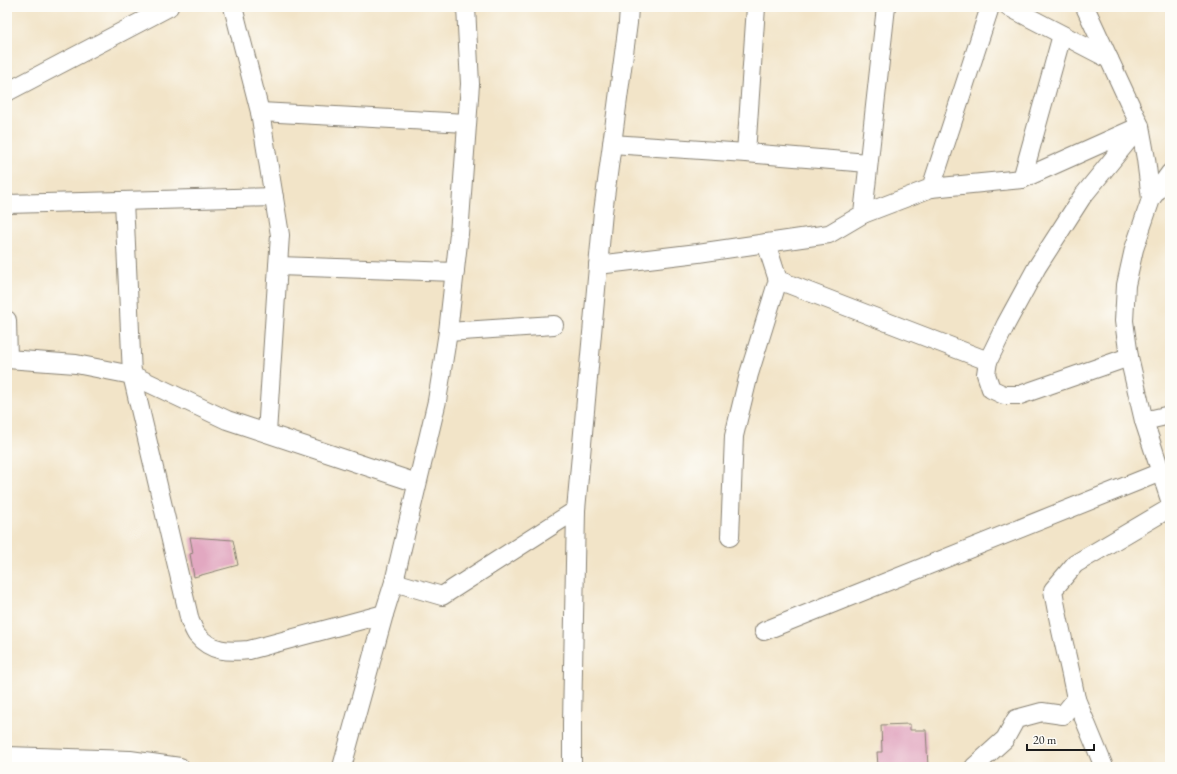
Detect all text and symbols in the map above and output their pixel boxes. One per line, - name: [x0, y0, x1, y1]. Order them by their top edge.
- scale bar: [1027, 726, 1094, 752]
- text: 20 m: [1033, 732, 1057, 748]

